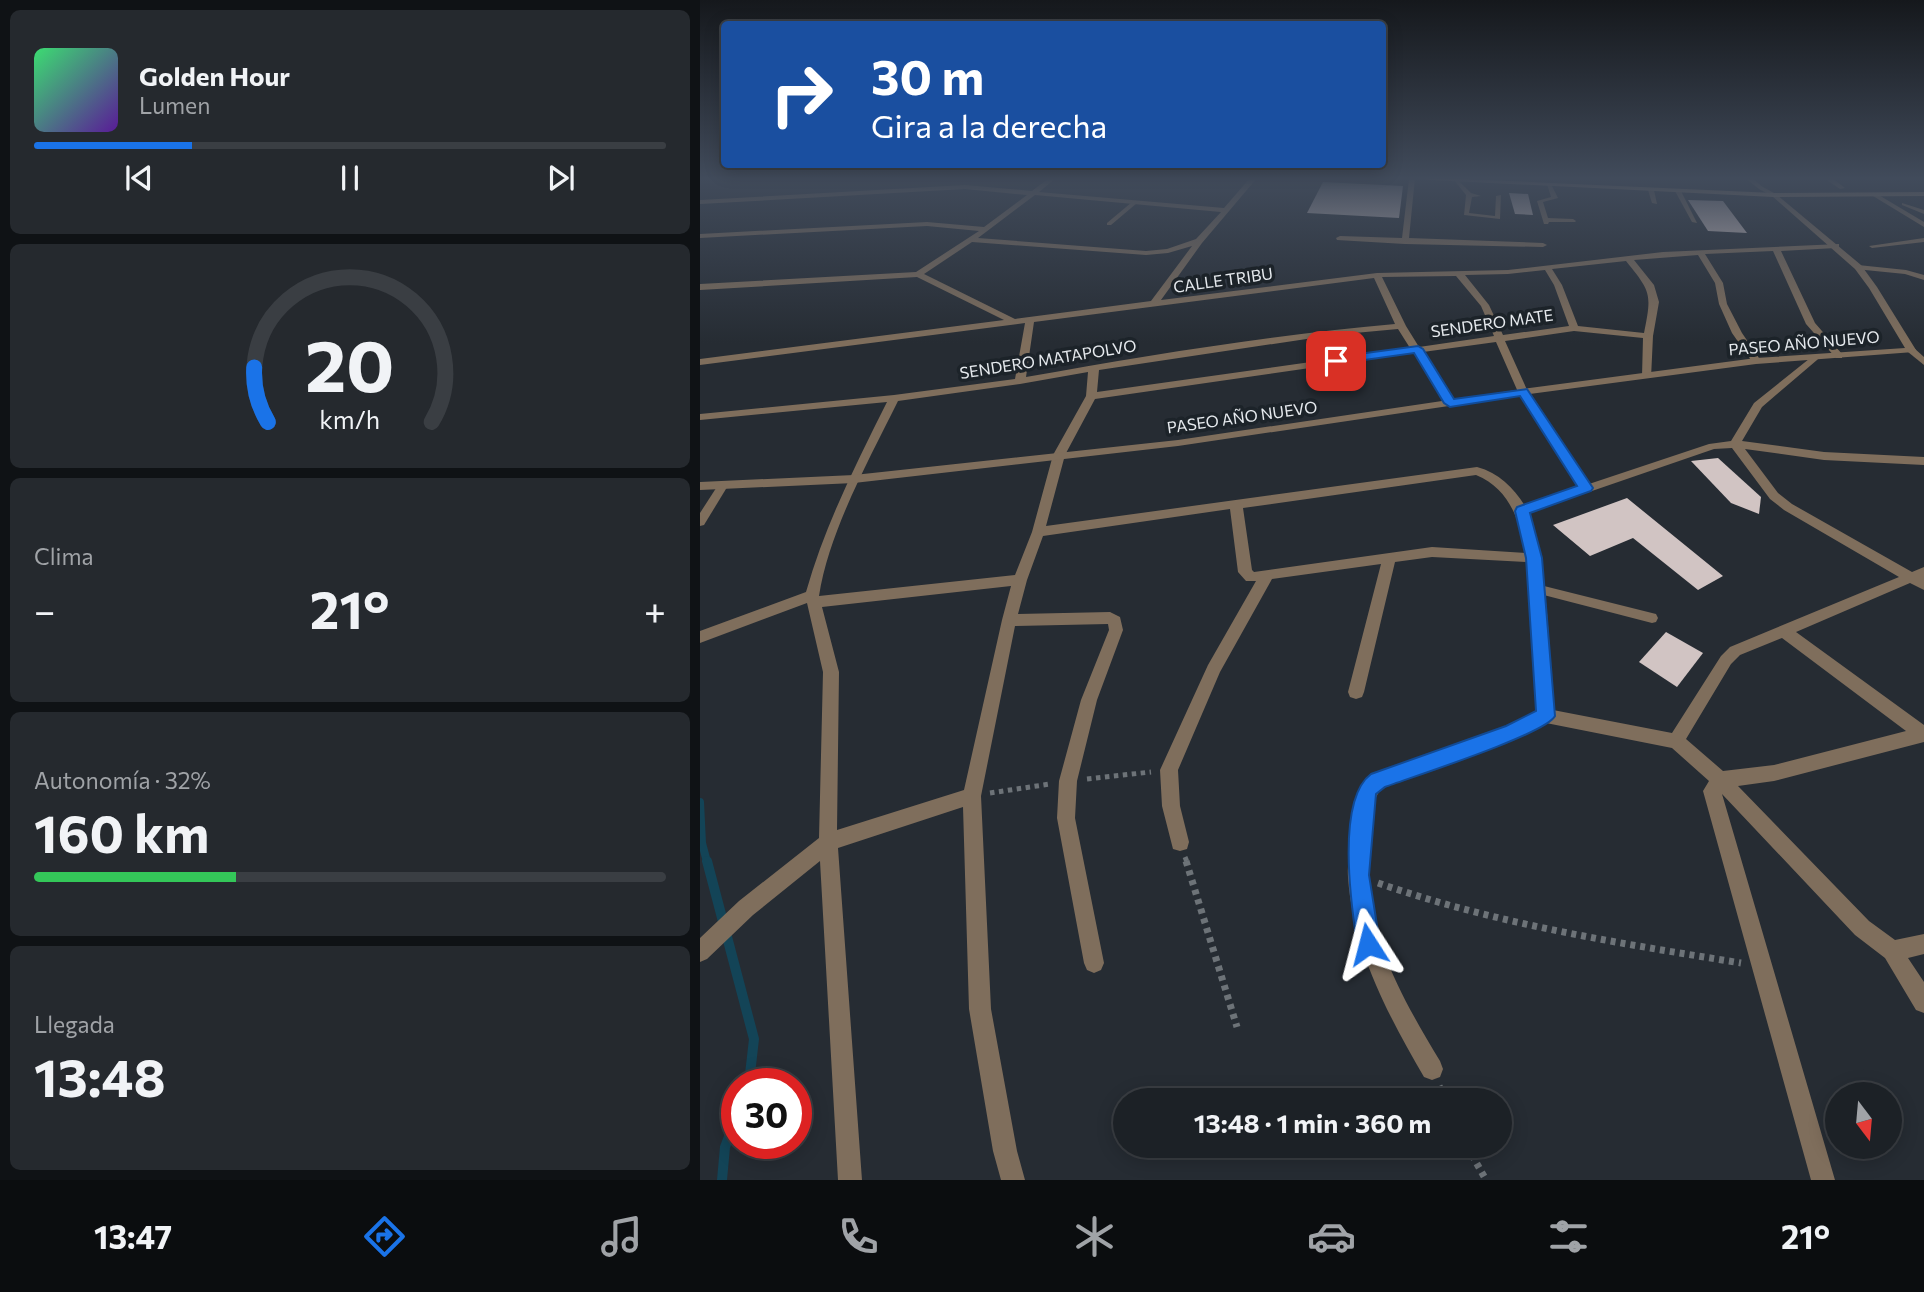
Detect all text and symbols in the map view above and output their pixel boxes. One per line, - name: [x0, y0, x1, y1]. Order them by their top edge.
- text: 30 m: [871, 45, 984, 105]
- icon: right: [756, 49, 847, 140]
- text: Golden Hour: [139, 60, 290, 91]
- text: Lumen: [139, 91, 210, 119]
- text: Gira a la derecha: [871, 105, 1107, 145]
- icon: previous: [120, 159, 158, 197]
- icon: pause: [331, 159, 369, 197]
- icon: next: [542, 159, 580, 197]
- street label: CALLE TRIBU: [1172, 263, 1274, 296]
- street label: SENDERO MATE: [1429, 305, 1554, 341]
- text: 20: [305, 318, 395, 407]
- street label: PASEO AÑO NUEVO: [1728, 326, 1880, 359]
- pin: [1306, 331, 1366, 391]
- street label: SENDERO MATAPOLVO: [958, 335, 1138, 382]
- icon: arrive: [1317, 342, 1355, 380]
- street label: PASEO AÑO NUEVO: [1166, 397, 1318, 436]
- text: km/h: [320, 404, 380, 434]
- text: Clima: [34, 542, 94, 570]
- text: 21°: [310, 576, 389, 640]
- text: −: [34, 586, 56, 633]
- text: +: [644, 586, 666, 633]
- text: Autonomía · 32%: [34, 766, 211, 794]
- text: 160 km: [34, 800, 209, 864]
- position arrow: [1331, 907, 1405, 981]
- text: Llegada: [34, 1010, 115, 1038]
- text: 13:48: [34, 1044, 166, 1108]
- speed limit sign: 30: [721, 1068, 812, 1159]
- north arrow: [1825, 1082, 1902, 1158]
- map controls: [1825, 1082, 1902, 1159]
- text: 13:48 · 1 min · 360 m: [1194, 1107, 1431, 1138]
- icon: directions: [360, 1212, 409, 1261]
- icon: music: [597, 1212, 646, 1261]
- icon: phone: [834, 1212, 883, 1261]
- icon: climate: [1070, 1212, 1119, 1261]
- icon: car: [1307, 1212, 1356, 1261]
- icon: filters: [1544, 1212, 1593, 1261]
- text: 13:47: [94, 1216, 172, 1256]
- text: 21°: [1781, 1216, 1830, 1256]

